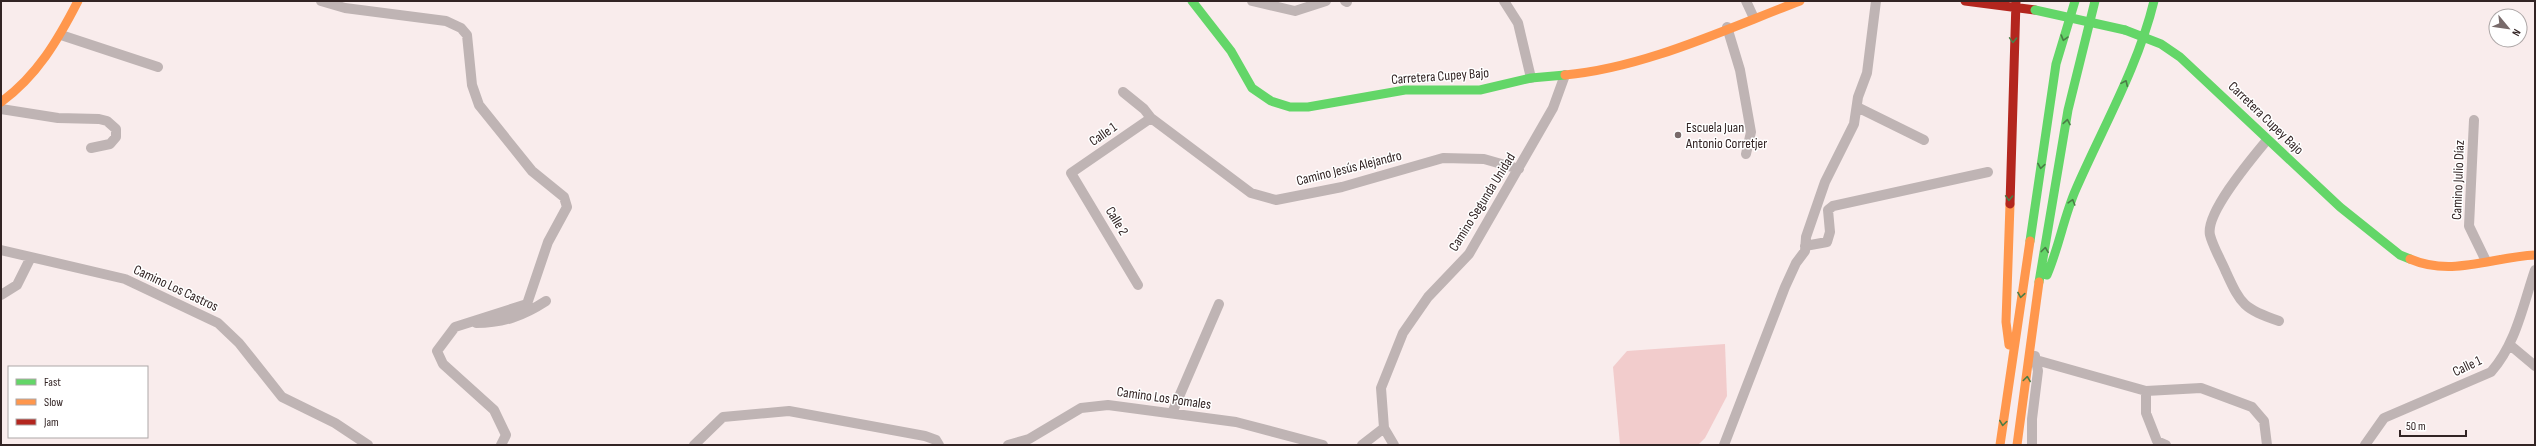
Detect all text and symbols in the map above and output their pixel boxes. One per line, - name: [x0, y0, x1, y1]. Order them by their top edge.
- north arrow: [2488, 8, 2528, 48]
- text: N: [2509, 27, 2523, 38]
- one-way arrow: [2060, 35, 2068, 42]
- one-way arrow: [2009, 37, 2017, 43]
- street label: Carretera Cupey Bajo: [1390, 64, 1490, 88]
- street label: Carretera Cupey Bajo: [2225, 78, 2307, 158]
- one-way arrow: [2120, 80, 2128, 87]
- street label: Calle 1: [1086, 118, 1120, 150]
- place label: Escuela Juan Antonio Corretjer: [1685, 119, 1767, 152]
- one-way arrow: [2062, 119, 2071, 125]
- marker: Escuela Juan Antonio Corretjer: [1673, 130, 1683, 140]
- street label: Camino Julio Díaz: [2448, 140, 2468, 220]
- street label: Camino Jesús Alejandro: [1295, 147, 1404, 189]
- street label: Camino Segunda Unidad: [1445, 150, 1519, 254]
- one-way arrow: [2037, 163, 2046, 169]
- one-way arrow: [2005, 195, 2013, 201]
- one-way arrow: [2067, 198, 2076, 205]
- street label: Calle 2: [1102, 203, 1132, 239]
- one-way arrow: [2040, 247, 2049, 253]
- street label: Camino Los Castros: [131, 261, 221, 315]
- one-way arrow: [2017, 292, 2026, 298]
- street label: Calle 1: [2450, 352, 2484, 380]
- legend: [8, 366, 148, 438]
- text: Fast: [44, 375, 61, 390]
- one-way arrow: [2022, 376, 2031, 382]
- street label: Camino Los Pomales: [1116, 383, 1212, 413]
- text: Slow: [44, 395, 63, 410]
- scale bar: [2400, 412, 2466, 438]
- text: Jam: [43, 415, 59, 430]
- text: 50 m: [2406, 419, 2426, 434]
- one-way arrow: [1999, 420, 2008, 426]

